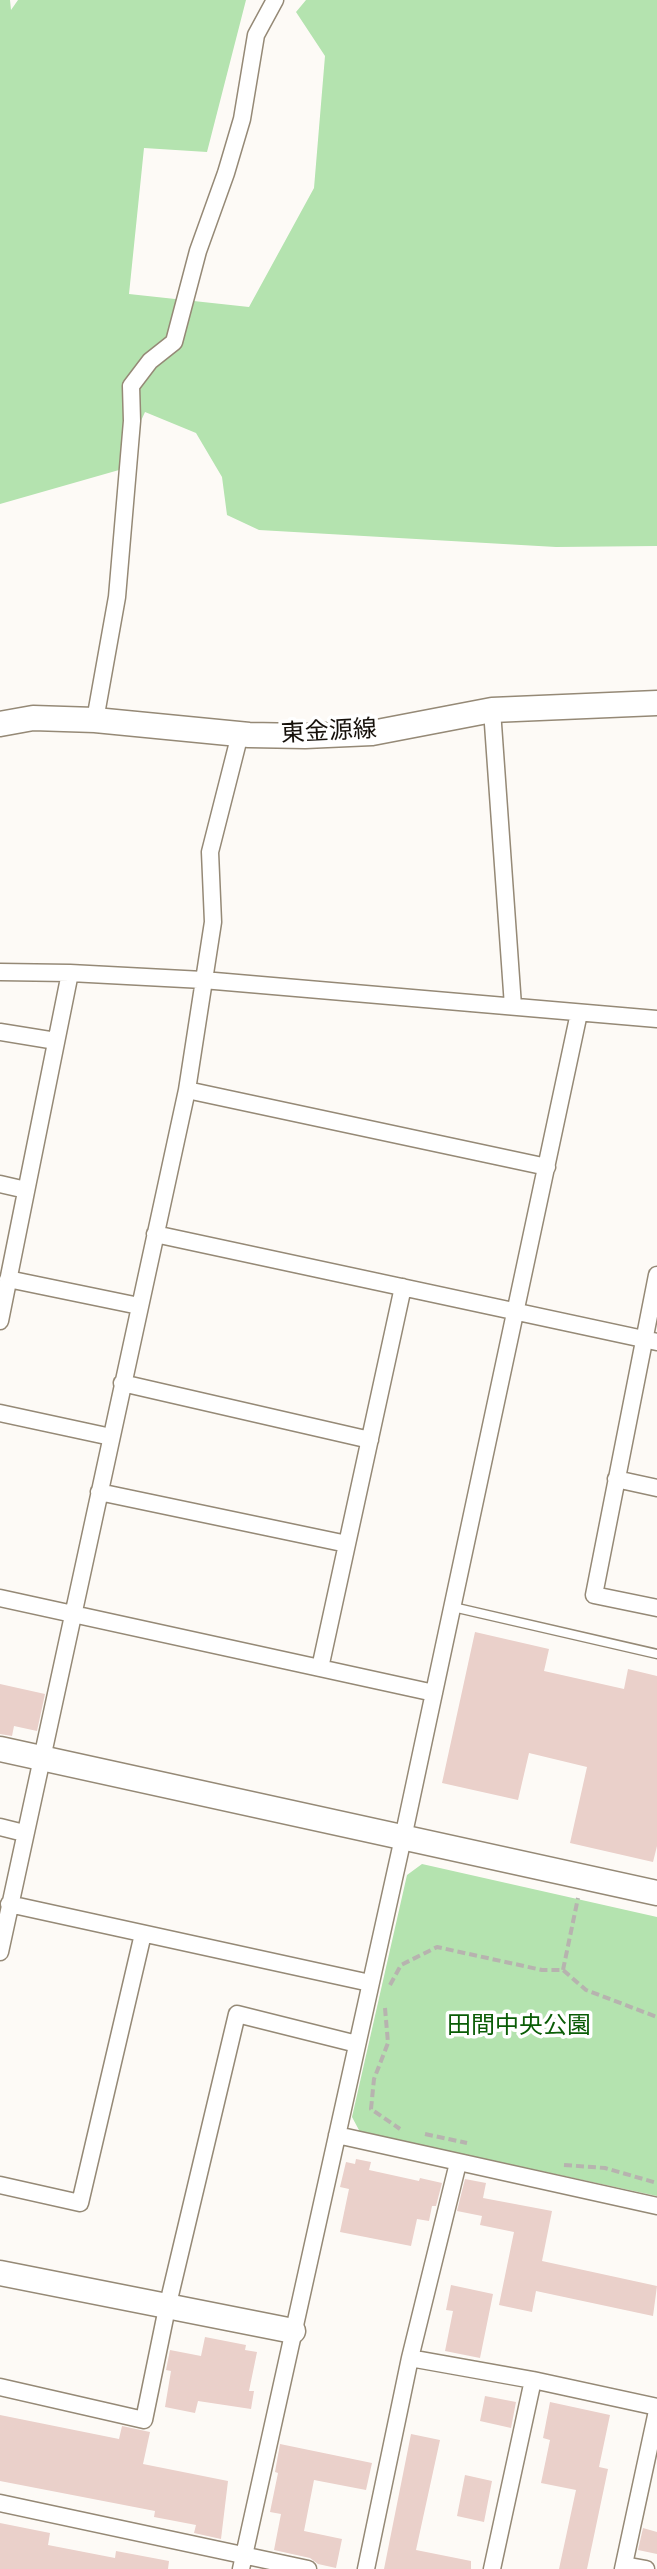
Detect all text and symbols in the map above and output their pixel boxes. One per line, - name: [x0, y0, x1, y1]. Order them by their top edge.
- street label: 東金源線: [280, 716, 378, 750]
- park label: 田間中央公園: [447, 2013, 591, 2041]

